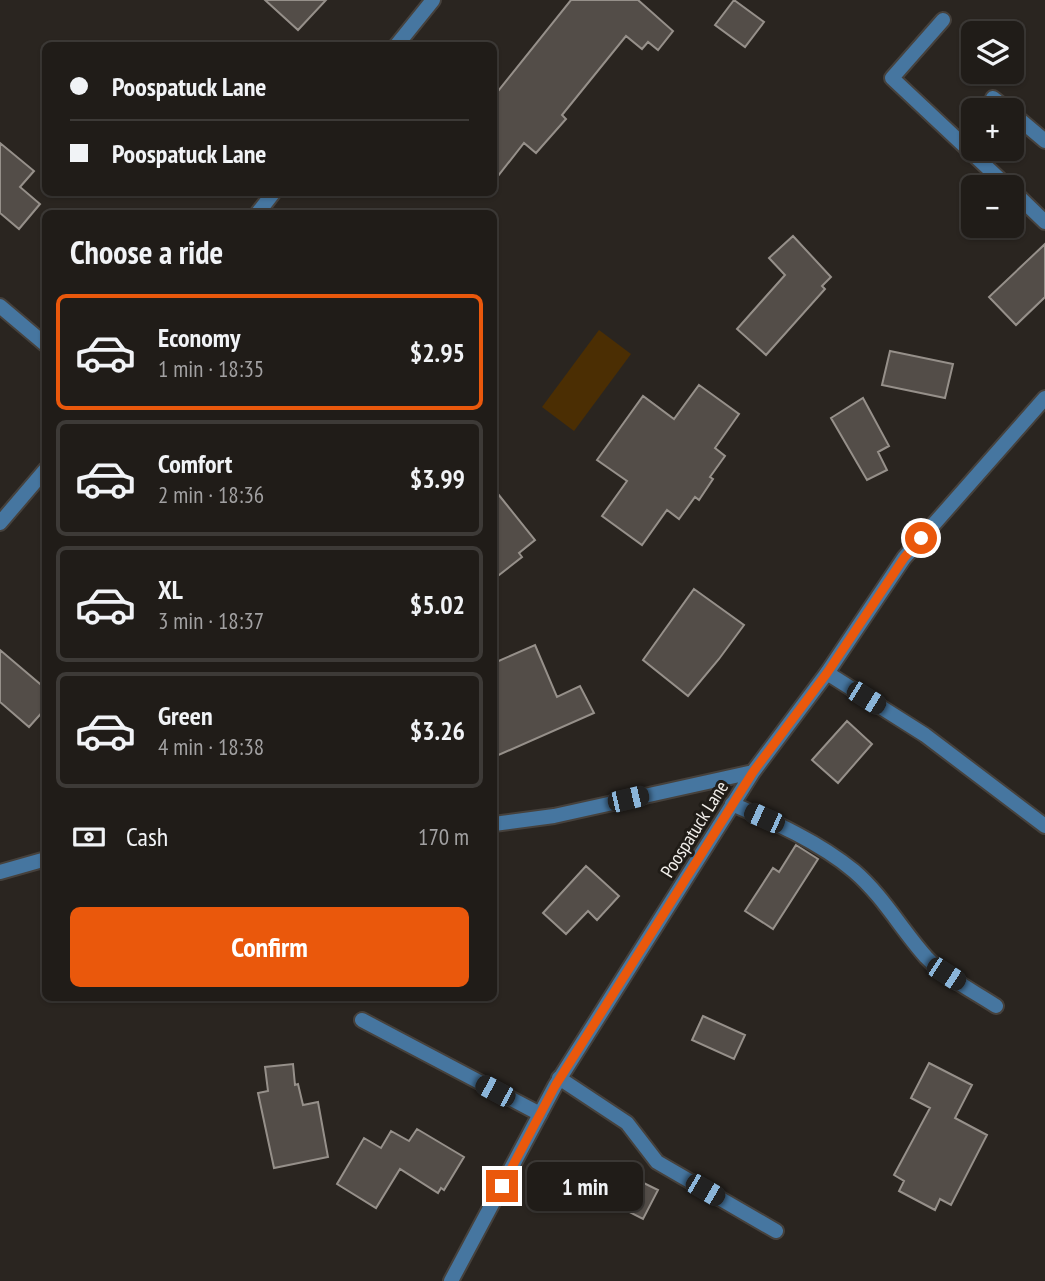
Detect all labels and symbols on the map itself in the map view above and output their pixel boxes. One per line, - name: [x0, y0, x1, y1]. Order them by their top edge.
- route start: [905, 522, 937, 554]
- car: [843, 678, 890, 718]
- street label: Poospatuck Lane: [655, 776, 733, 882]
- car: [606, 784, 651, 814]
- car: [741, 800, 788, 836]
- car: [923, 954, 970, 994]
- car: [472, 1072, 519, 1110]
- callout: 1 min: [526, 1162, 642, 1210]
- route end: [486, 1170, 518, 1202]
- car: [682, 1170, 729, 1210]

